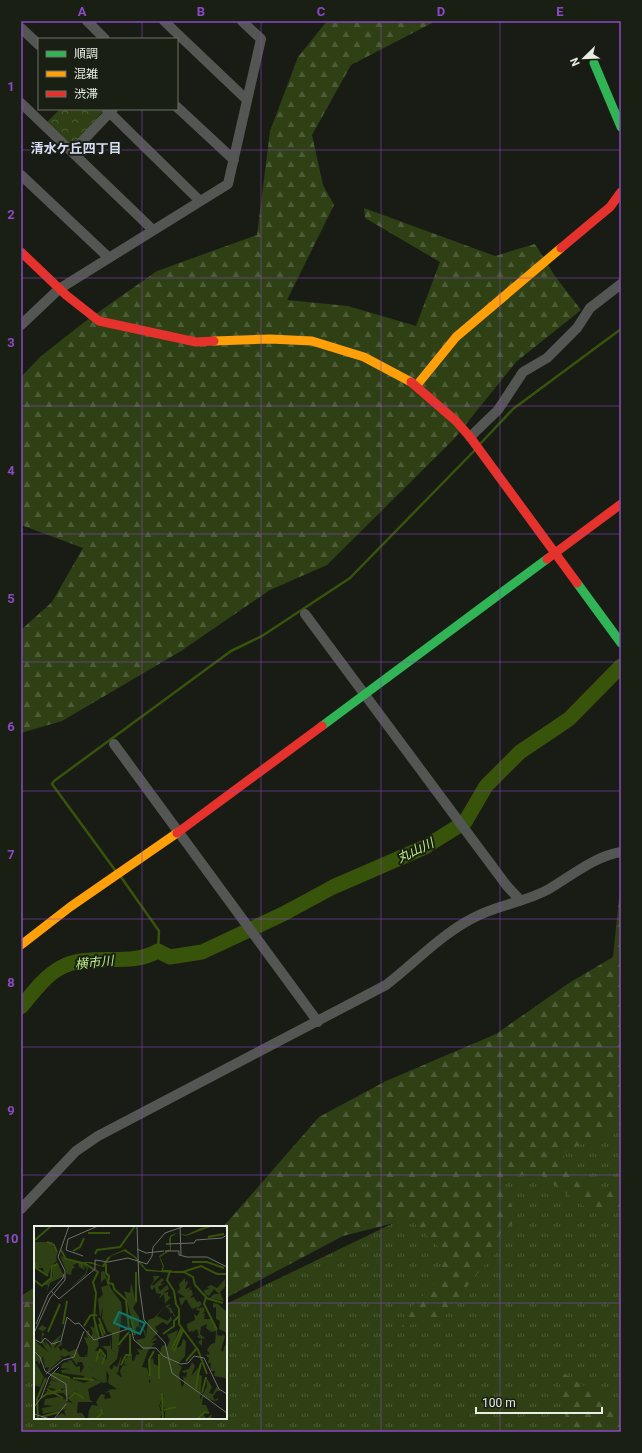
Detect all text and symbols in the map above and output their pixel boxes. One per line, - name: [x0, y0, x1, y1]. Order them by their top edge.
- text: A: [78, 4, 87, 19]
- text: B: [197, 4, 205, 19]
- text: C: [317, 4, 326, 19]
- text: D: [437, 4, 445, 19]
- text: E: [556, 4, 564, 19]
- legend: [38, 38, 178, 110]
- north arrow: [564, 38, 604, 78]
- text: 順調: [74, 47, 98, 61]
- text: N: [568, 55, 583, 68]
- text: 混雑: [74, 67, 98, 81]
- text: 1: [7, 79, 15, 94]
- text: 渋滞: [74, 87, 98, 101]
- district label: 清水ケ丘四丁目: [30, 141, 122, 156]
- text: 2: [7, 207, 15, 222]
- text: 3: [7, 335, 15, 350]
- text: 4: [7, 463, 15, 478]
- text: 5: [7, 591, 15, 606]
- text: 6: [7, 719, 15, 734]
- water label: 丸山川: [394, 834, 438, 866]
- text: 7: [7, 847, 15, 862]
- water label: 横市川: [74, 953, 116, 972]
- text: 8: [7, 975, 15, 990]
- text: 9: [7, 1103, 15, 1118]
- inset map: [34, 1226, 227, 1419]
- text: 10: [4, 1231, 18, 1246]
- text: 11: [4, 1360, 18, 1375]
- scale bar: [476, 1389, 602, 1415]
- text: 100 m: [482, 1396, 516, 1410]

